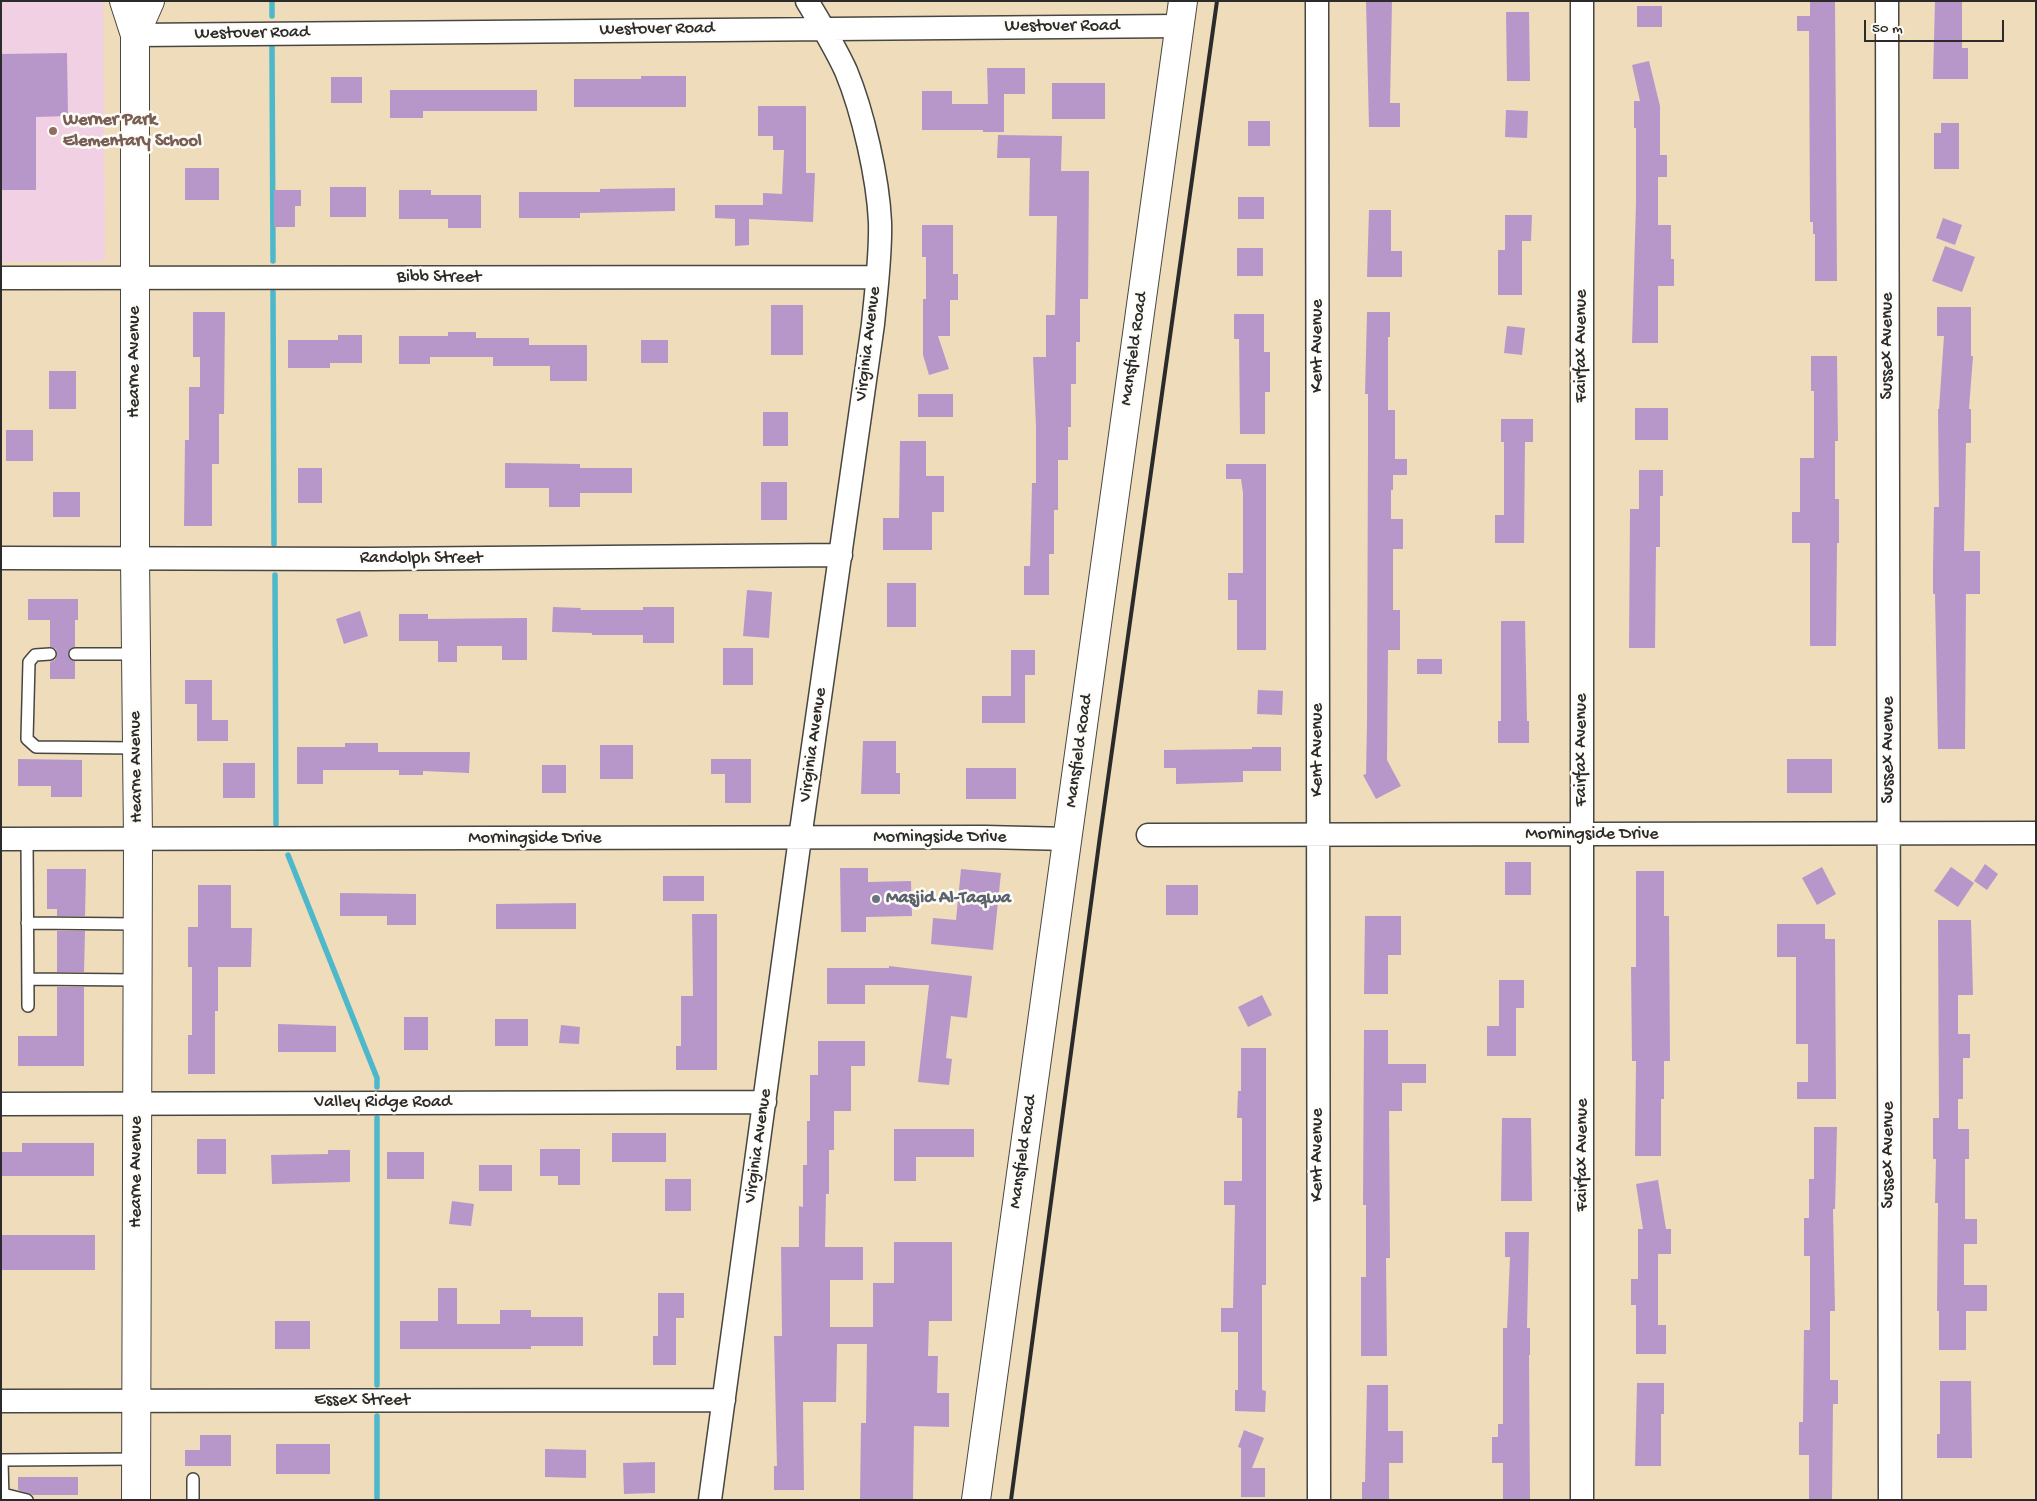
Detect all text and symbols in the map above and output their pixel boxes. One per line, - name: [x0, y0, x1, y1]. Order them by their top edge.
- scale bar: [1867, 10, 2007, 42]
- street label: Westover Road: [1004, 16, 1120, 38]
- street label: Westover Road: [599, 18, 715, 42]
- text: 50 m: [1872, 20, 1903, 38]
- street label: Westover Road: [194, 22, 310, 46]
- place label: Werner Park Elementary School: [63, 110, 202, 152]
- marker: Werner Park Elementary School: [47, 125, 59, 137]
- street label: Bibb Street: [397, 267, 481, 289]
- street label: Virginia Avenue: [851, 285, 887, 403]
- street label: Fairfax Avenue: [1571, 290, 1593, 402]
- street label: Mansfield Road: [1116, 291, 1154, 407]
- street label: Sussex Avenue: [1877, 292, 1899, 400]
- street label: Kent Avenue: [1307, 299, 1329, 393]
- street label: Hearne Avenue: [124, 306, 146, 418]
- street label: Randolph Street: [360, 548, 482, 570]
- street label: Virginia Avenue: [795, 686, 833, 804]
- street label: Mansfield Road: [1061, 693, 1099, 809]
- street label: Fairfax Avenue: [1571, 694, 1593, 806]
- street label: Sussex Avenue: [1878, 696, 1900, 804]
- street label: Kent Avenue: [1307, 703, 1329, 797]
- street label: Hearne Avenue: [125, 711, 149, 823]
- street label: Morningside Drive: [1525, 824, 1659, 846]
- street label: Morningside Drive: [873, 827, 1007, 849]
- street label: Morningside Drive: [468, 828, 602, 850]
- place label: Masjid Al-Taqwa: [886, 888, 1011, 910]
- marker: Masjid Al-Taqwa: [870, 893, 882, 905]
- street label: Virginia Avenue: [740, 1087, 778, 1205]
- street label: Valley Ridge Road: [314, 1092, 452, 1114]
- street label: Mansfield Road: [1005, 1094, 1043, 1210]
- street label: Fairfax Avenue: [1572, 1099, 1594, 1211]
- street label: Sussex Avenue: [1878, 1101, 1900, 1209]
- street label: Kent Avenue: [1307, 1108, 1329, 1202]
- street label: Hearne Avenue: [126, 1116, 148, 1228]
- street label: Essex Street: [314, 1390, 410, 1412]

